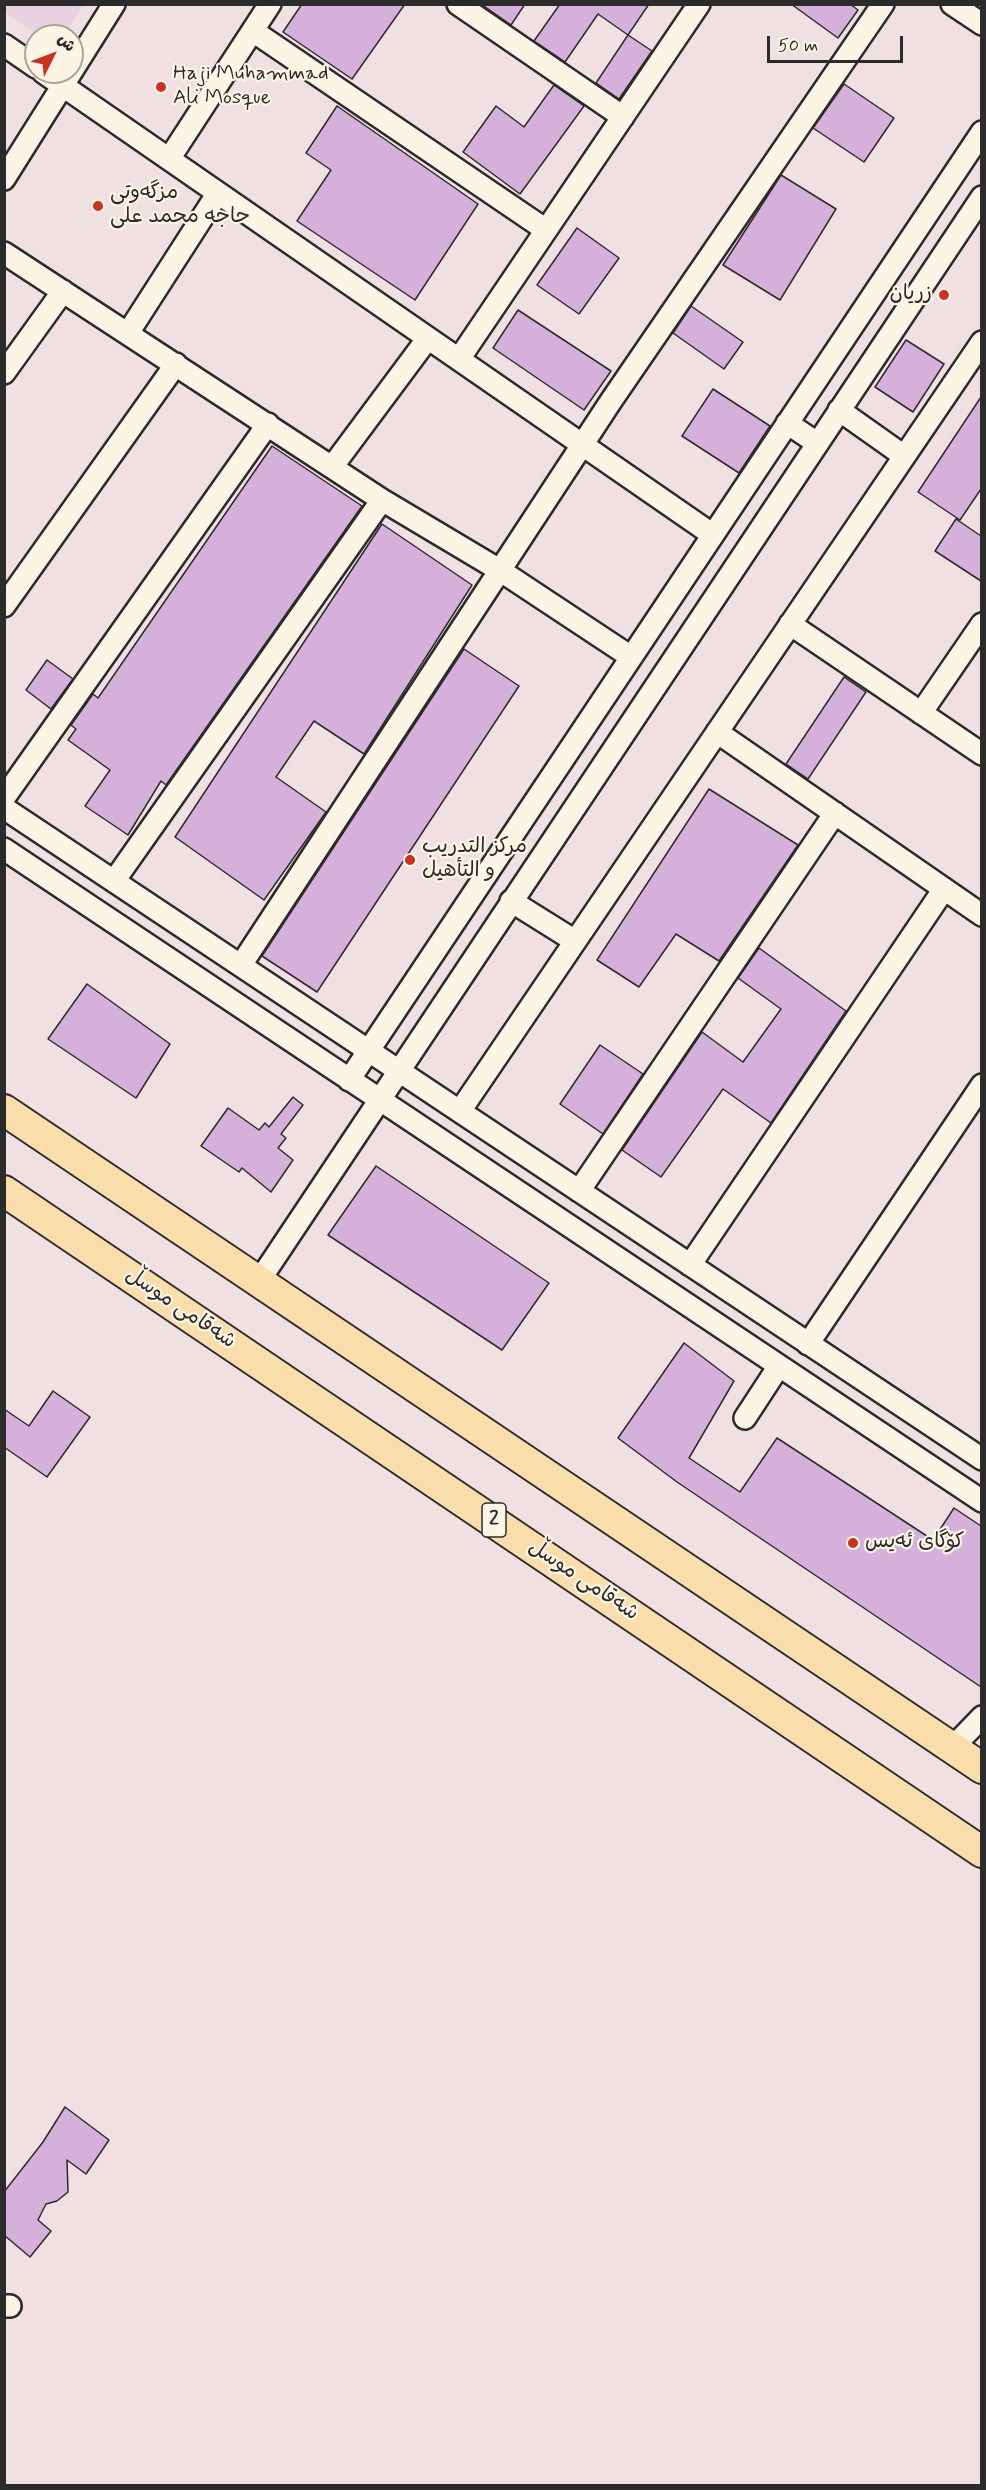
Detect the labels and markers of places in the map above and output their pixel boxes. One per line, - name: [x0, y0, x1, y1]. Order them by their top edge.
- place label: Haji Muhammad Ali Mosque: [173, 62, 328, 112]
- marker: Haji Muhammad Ali Mosque: [154, 80, 168, 94]
- place label: مزگه‌وتی حاجه‌ محمد علی: [110, 181, 250, 231]
- marker: مزگه‌وتی حاجه‌ محمد علی: [91, 199, 105, 213]
- place label: زریان: [889, 282, 932, 308]
- marker: زریان: [937, 288, 951, 302]
- place label: مركز التدريب و التأهيل: [422, 835, 527, 885]
- marker: مركز التدريب و التأهيل: [403, 853, 417, 867]
- place label: کۆگای ئەیس: [865, 1530, 965, 1556]
- marker: کۆگای ئەیس: [846, 1536, 860, 1550]

